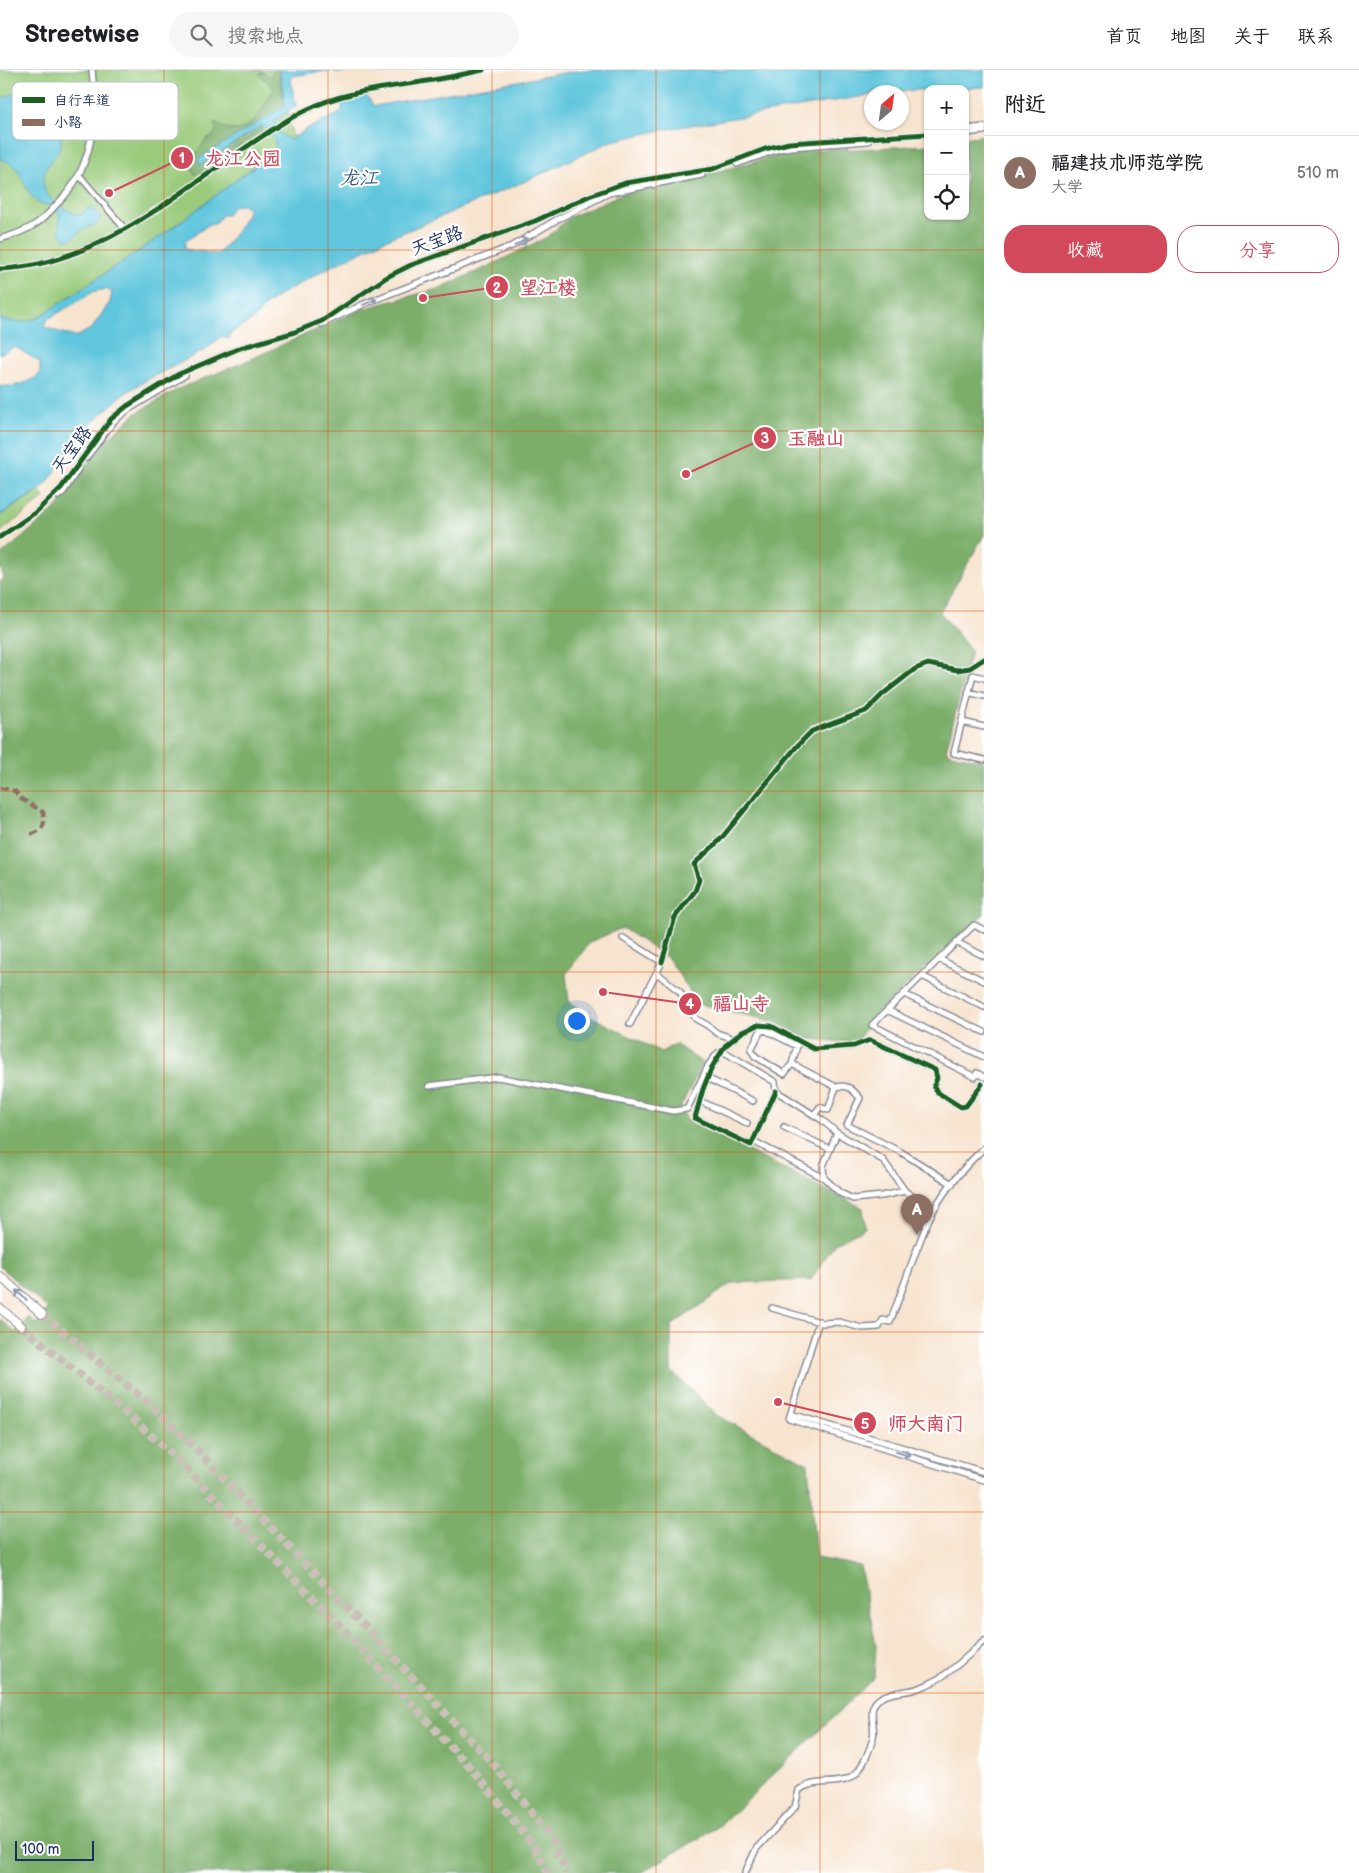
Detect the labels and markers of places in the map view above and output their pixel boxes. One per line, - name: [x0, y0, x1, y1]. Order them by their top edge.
- callout: 龙江公园: [170, 141, 291, 175]
- callout: 望江楼: [484, 270, 586, 304]
- callout: 玉融山: [752, 421, 854, 455]
- callout: 福山寺: [677, 987, 779, 1021]
- pin: A: [901, 1194, 933, 1235]
- callout: 师大南门: [853, 1406, 974, 1440]

